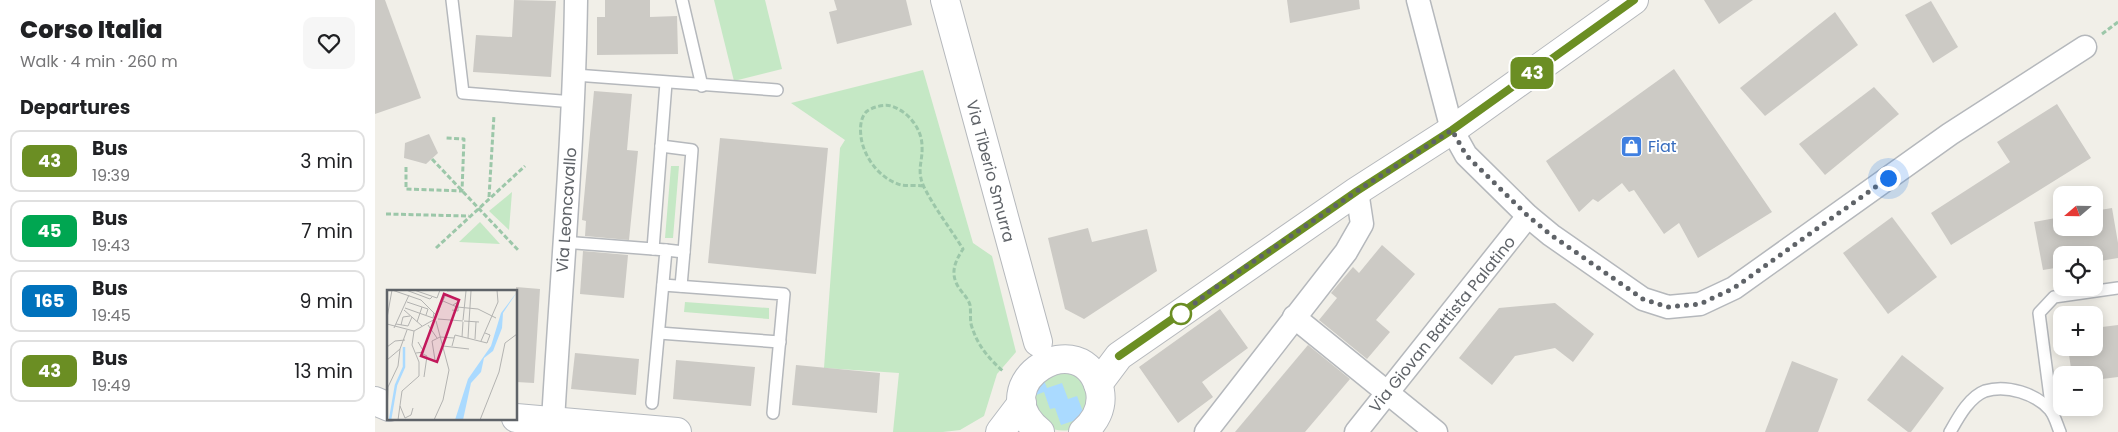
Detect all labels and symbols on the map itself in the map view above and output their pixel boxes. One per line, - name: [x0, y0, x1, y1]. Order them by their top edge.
- line badge: 43: [1509, 57, 1555, 89]
- street label: Via Tiberio Smurra: [960, 97, 1021, 245]
- shop icon: Fiat: [1620, 134, 1644, 158]
- place label: Fiat: [1648, 135, 1677, 158]
- street label: Via Leoncavallo: [551, 147, 582, 273]
- your location: [1876, 166, 1901, 191]
- north arrow: [2053, 186, 2103, 236]
- street label: Via Giovan Battista Palatino: [1364, 231, 1521, 418]
- inset map: [387, 290, 517, 420]
- unlabelled marker: [1170, 303, 1192, 325]

